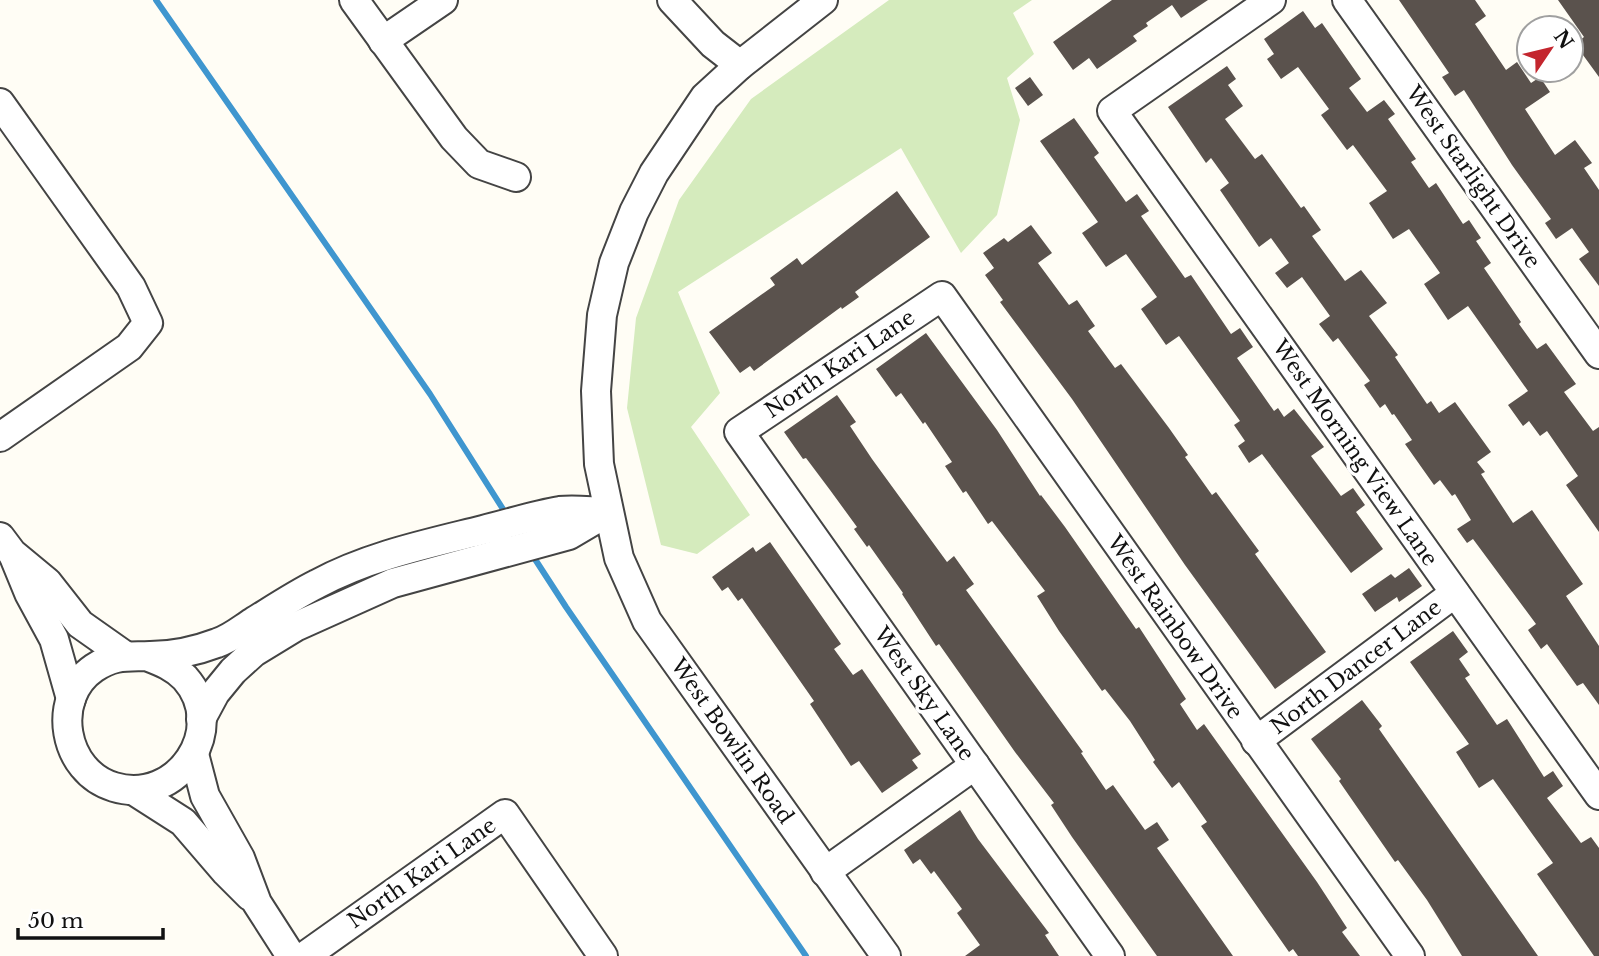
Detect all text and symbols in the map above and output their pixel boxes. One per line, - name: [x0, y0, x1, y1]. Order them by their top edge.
- north arrow: [1515, 14, 1585, 84]
- text: N: [1549, 26, 1578, 54]
- street label: West Starlight Drive: [1400, 80, 1546, 273]
- street label: North Kari Lane: [760, 304, 920, 424]
- street label: West Morning View Lane: [1266, 334, 1443, 571]
- street label: West Rainbow Drive: [1101, 529, 1248, 724]
- street label: North Dancer Lane: [1265, 594, 1447, 740]
- street label: West Sky Lane: [868, 621, 980, 766]
- street label: West Bowlin Road: [665, 652, 799, 829]
- street label: North Kari Lane: [343, 812, 501, 934]
- scale bar: [18, 897, 163, 941]
- text: 50 m: [28, 908, 84, 934]

